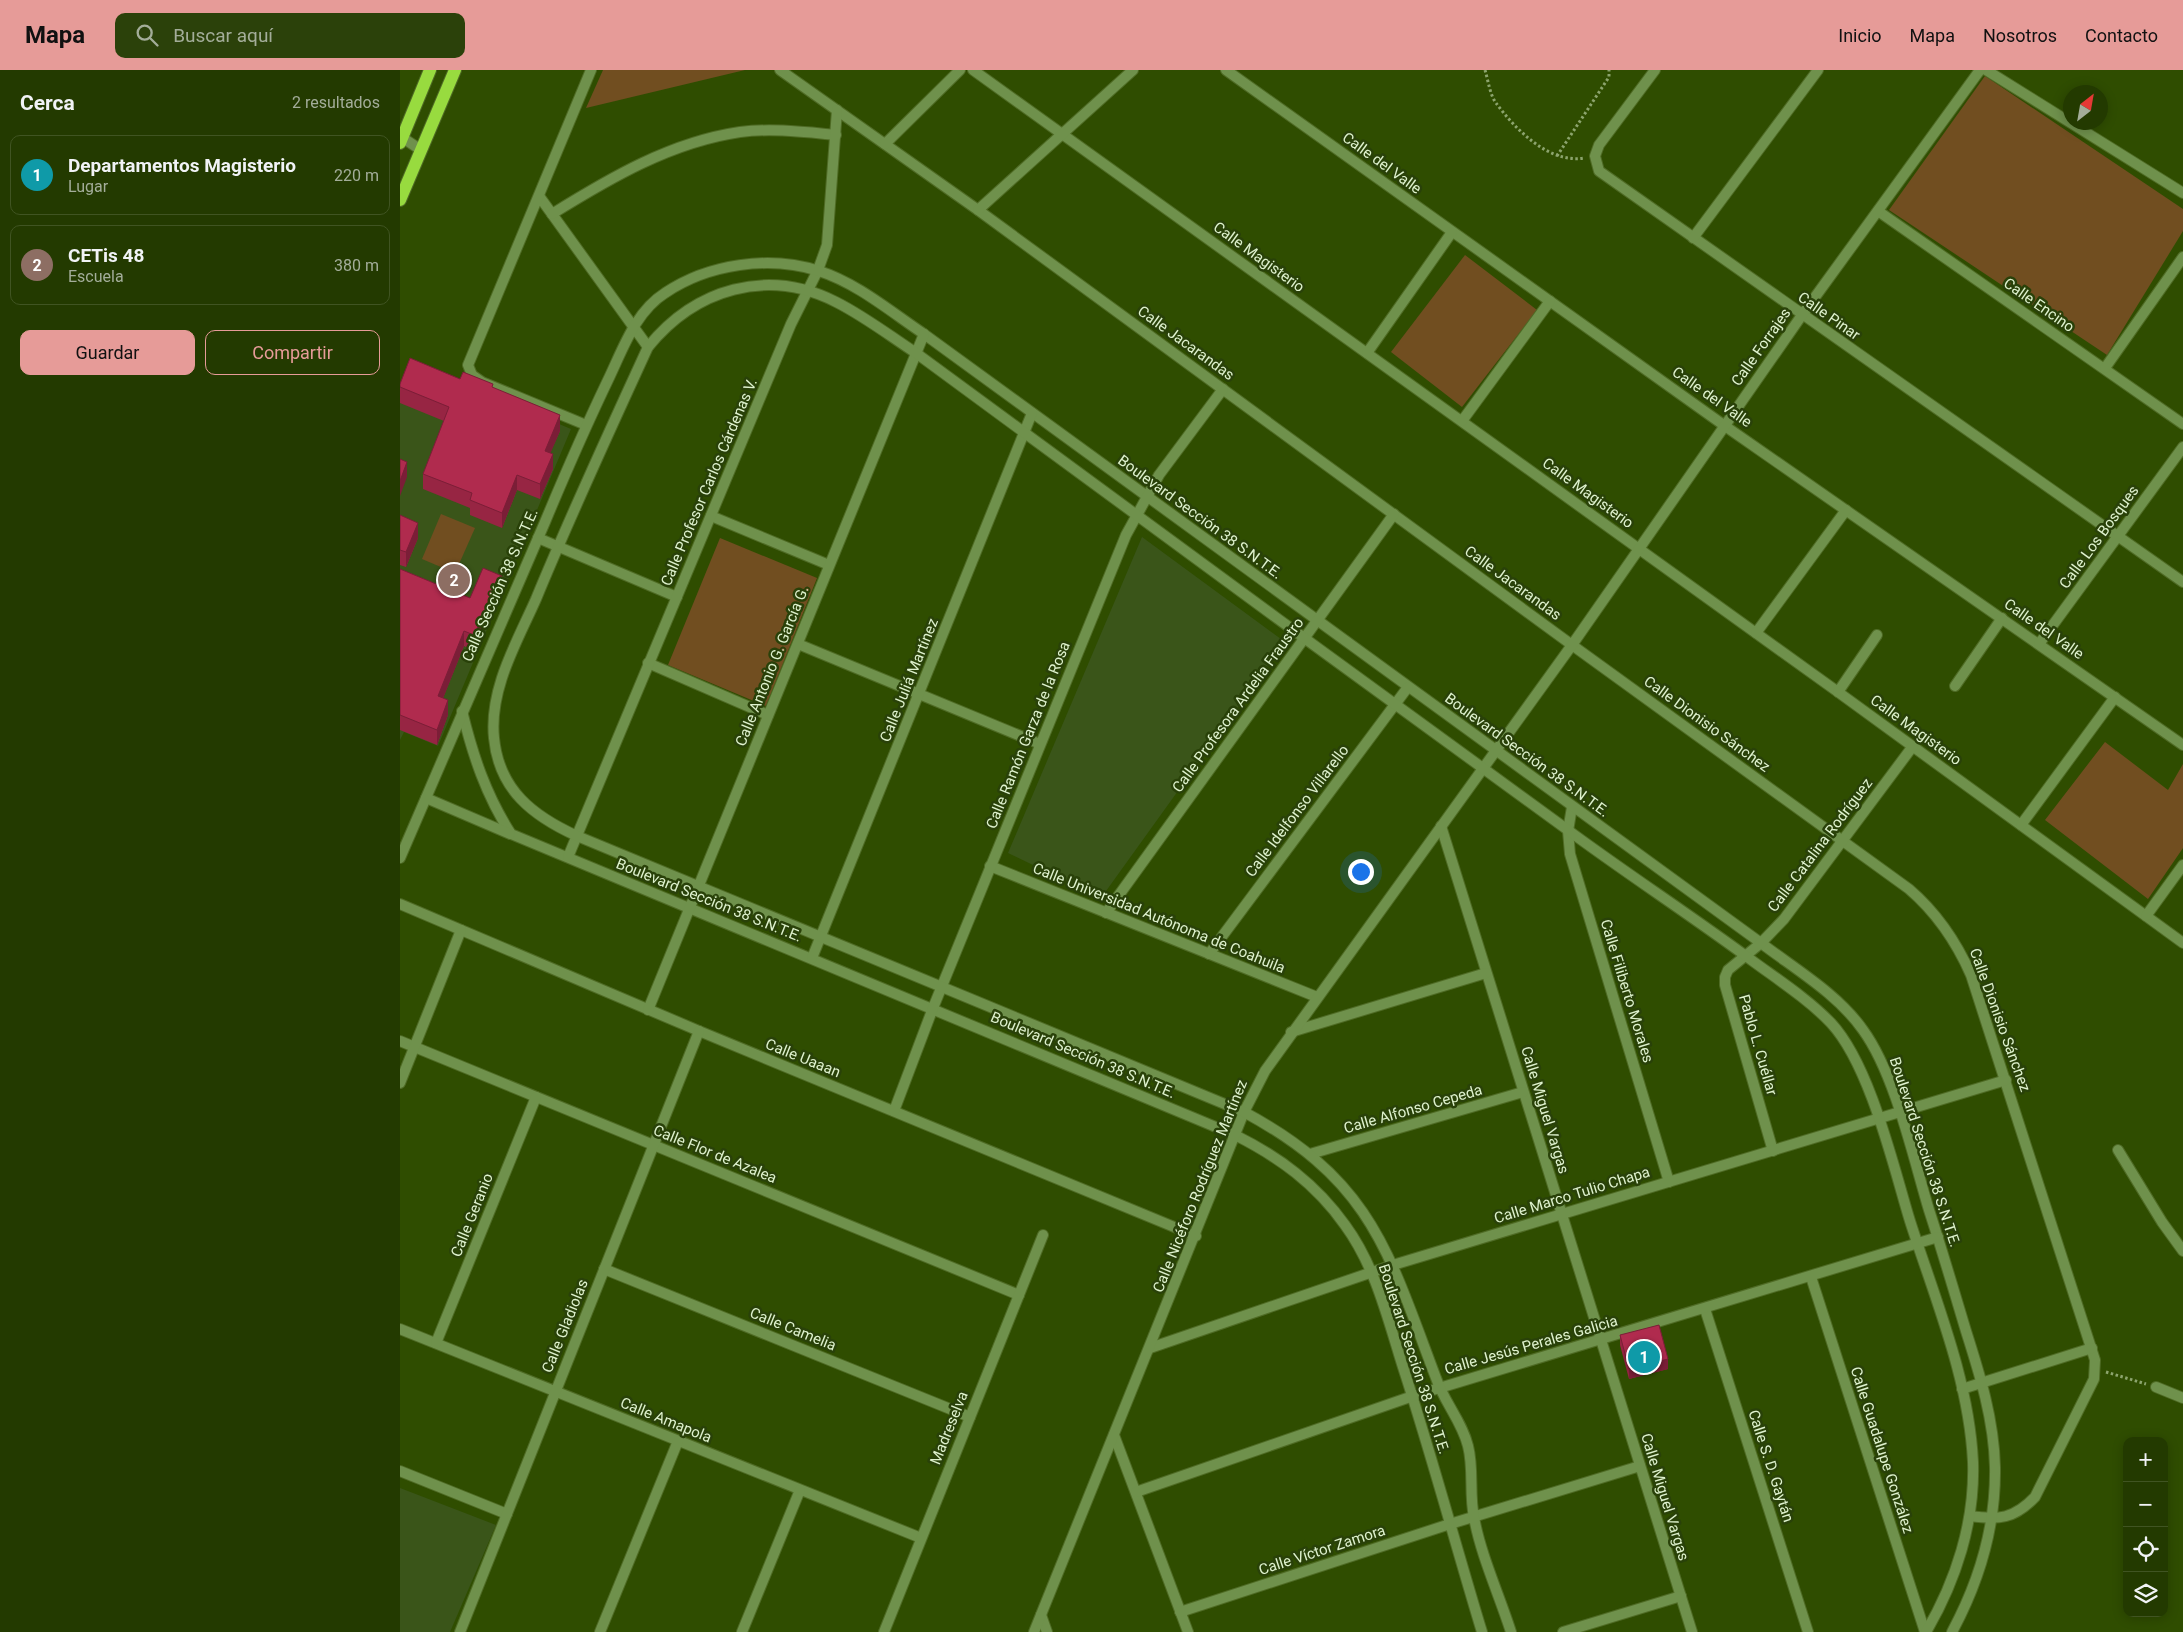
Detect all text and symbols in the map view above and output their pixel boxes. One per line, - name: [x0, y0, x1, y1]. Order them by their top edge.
- search box: [115, 13, 465, 58]
- text: Mapa: [25, 21, 85, 49]
- icon: search: [133, 21, 161, 49]
- text: Buscar aquí: [173, 24, 273, 47]
- text: Inicio: [1838, 25, 1882, 46]
- text: Mapa: [1910, 25, 1955, 46]
- text: Nosotros: [1983, 25, 2057, 46]
- text: Contacto: [2085, 25, 2158, 46]
- north arrow: [2063, 85, 2108, 130]
- text: Cerca: [20, 91, 75, 115]
- text: 2 resultados: [292, 93, 380, 112]
- street label: Calle del Valle: [1339, 128, 1425, 198]
- text: Departamentos Magisterio: [68, 154, 296, 177]
- text: 1: [32, 166, 42, 185]
- text: 220 m: [334, 166, 379, 185]
- text: Lugar: [68, 177, 108, 196]
- street label: Calle Magisterio: [1210, 218, 1308, 296]
- text: CETis 48: [68, 244, 144, 267]
- text: 2: [32, 256, 42, 275]
- text: 380 m: [334, 256, 379, 275]
- text: Escuela: [68, 267, 124, 286]
- street label: Calle Encino: [2000, 274, 2078, 336]
- street label: Calle Pinar: [1795, 288, 1863, 344]
- street label: Calle Jacarandas: [1134, 302, 1238, 384]
- street label: Calle Forrajes: [1728, 305, 1794, 389]
- button: Guardar: [20, 330, 195, 375]
- button: Compartir: [205, 330, 380, 375]
- street label: Calle del Valle: [1669, 363, 1755, 431]
- street label: Calle Profesor Carlos Cárdenas V.: [657, 376, 761, 588]
- street label: Boulevard Sección 38 S.N.T.E.: [1114, 451, 1286, 583]
- street label: Calle Magisterio: [1539, 454, 1637, 532]
- street label: Calle Los Bosques: [2056, 482, 2142, 592]
- street label: Calle Sección 38 S.N.T.E.: [458, 506, 542, 664]
- street label: Calle Jacarandas: [1461, 542, 1565, 624]
- pin: 2: [438, 561, 470, 599]
- street label: Calle Antonio G. García G.: [732, 583, 812, 749]
- street label: Calle del Valle: [2001, 595, 2087, 663]
- street label: Calle Profesora Ardelia Fraustro: [1169, 614, 1307, 796]
- street label: Calle Juliá Martínez: [876, 616, 942, 744]
- street label: Calle Ramón Garza de la Rosa: [982, 639, 1074, 831]
- street label: Calle Dionisio Sánchez: [1640, 672, 1774, 776]
- street label: Boulevard Sección 38 S.N.T.E.: [1441, 689, 1613, 821]
- street label: Calle Magisterio: [1867, 691, 1965, 769]
- street label: Calle Idelfonso Villarello: [1242, 741, 1352, 881]
- street label: Calle Catalina Rodríguez: [1764, 775, 1876, 915]
- street label: Boulevard Sección 38 S.N.T.E.: [613, 854, 805, 946]
- street label: Calle Universidad Autónoma de Coahuila: [1030, 859, 1288, 977]
- your location: [1348, 859, 1374, 885]
- street label: Calle Filiberto Morales: [1597, 917, 1657, 1065]
- street label: Calle Dionisio Sánchez: [1966, 946, 2034, 1094]
- street label: Pablo L. Cuéllar: [1735, 992, 1781, 1098]
- street label: Boulevard Sección 38 S.N.T.E.: [988, 1008, 1178, 1102]
- street label: Calle Uaaan: [763, 1035, 843, 1081]
- street label: Calle Miguel Vargas: [1517, 1044, 1573, 1176]
- street label: Boulevard Sección 38 S.N.T.E.: [1886, 1055, 1964, 1249]
- street label: Calle Nicéforo Rodríguez Martínez: [1149, 1077, 1251, 1295]
- street label: Calle Alfonso Cepeda: [1342, 1081, 1484, 1137]
- street label: Calle Flor de Azalea: [651, 1121, 779, 1187]
- street label: Calle Marco Tulio Chapa: [1492, 1163, 1652, 1227]
- street label: Calle Geranio: [447, 1171, 497, 1259]
- street label: Boulevard Sección 38 S.N.T.E.: [1375, 1262, 1453, 1456]
- street label: Calle Gladiolas: [538, 1277, 592, 1375]
- street label: Calle Camelia: [747, 1304, 839, 1354]
- street label: Calle Jesús Perales Galicia: [1442, 1312, 1620, 1378]
- pin: 1: [1628, 1338, 1660, 1376]
- street label: Calle Guadalupe González: [1847, 1365, 1917, 1535]
- street label: Madreselva: [926, 1389, 972, 1467]
- street label: Calle Amapola: [618, 1394, 714, 1446]
- street label: Calle S. D. Gaytán: [1744, 1408, 1798, 1524]
- street label: Calle Miguel Vargas: [1637, 1431, 1693, 1563]
- map controls: [2123, 1437, 2168, 1617]
- button: +: [2123, 1437, 2168, 1482]
- button: −: [2123, 1482, 2168, 1527]
- street label: Calle Víctor Zamora: [1256, 1521, 1388, 1579]
- button: locate: [2123, 1527, 2168, 1572]
- button: layers: [2123, 1572, 2168, 1617]

